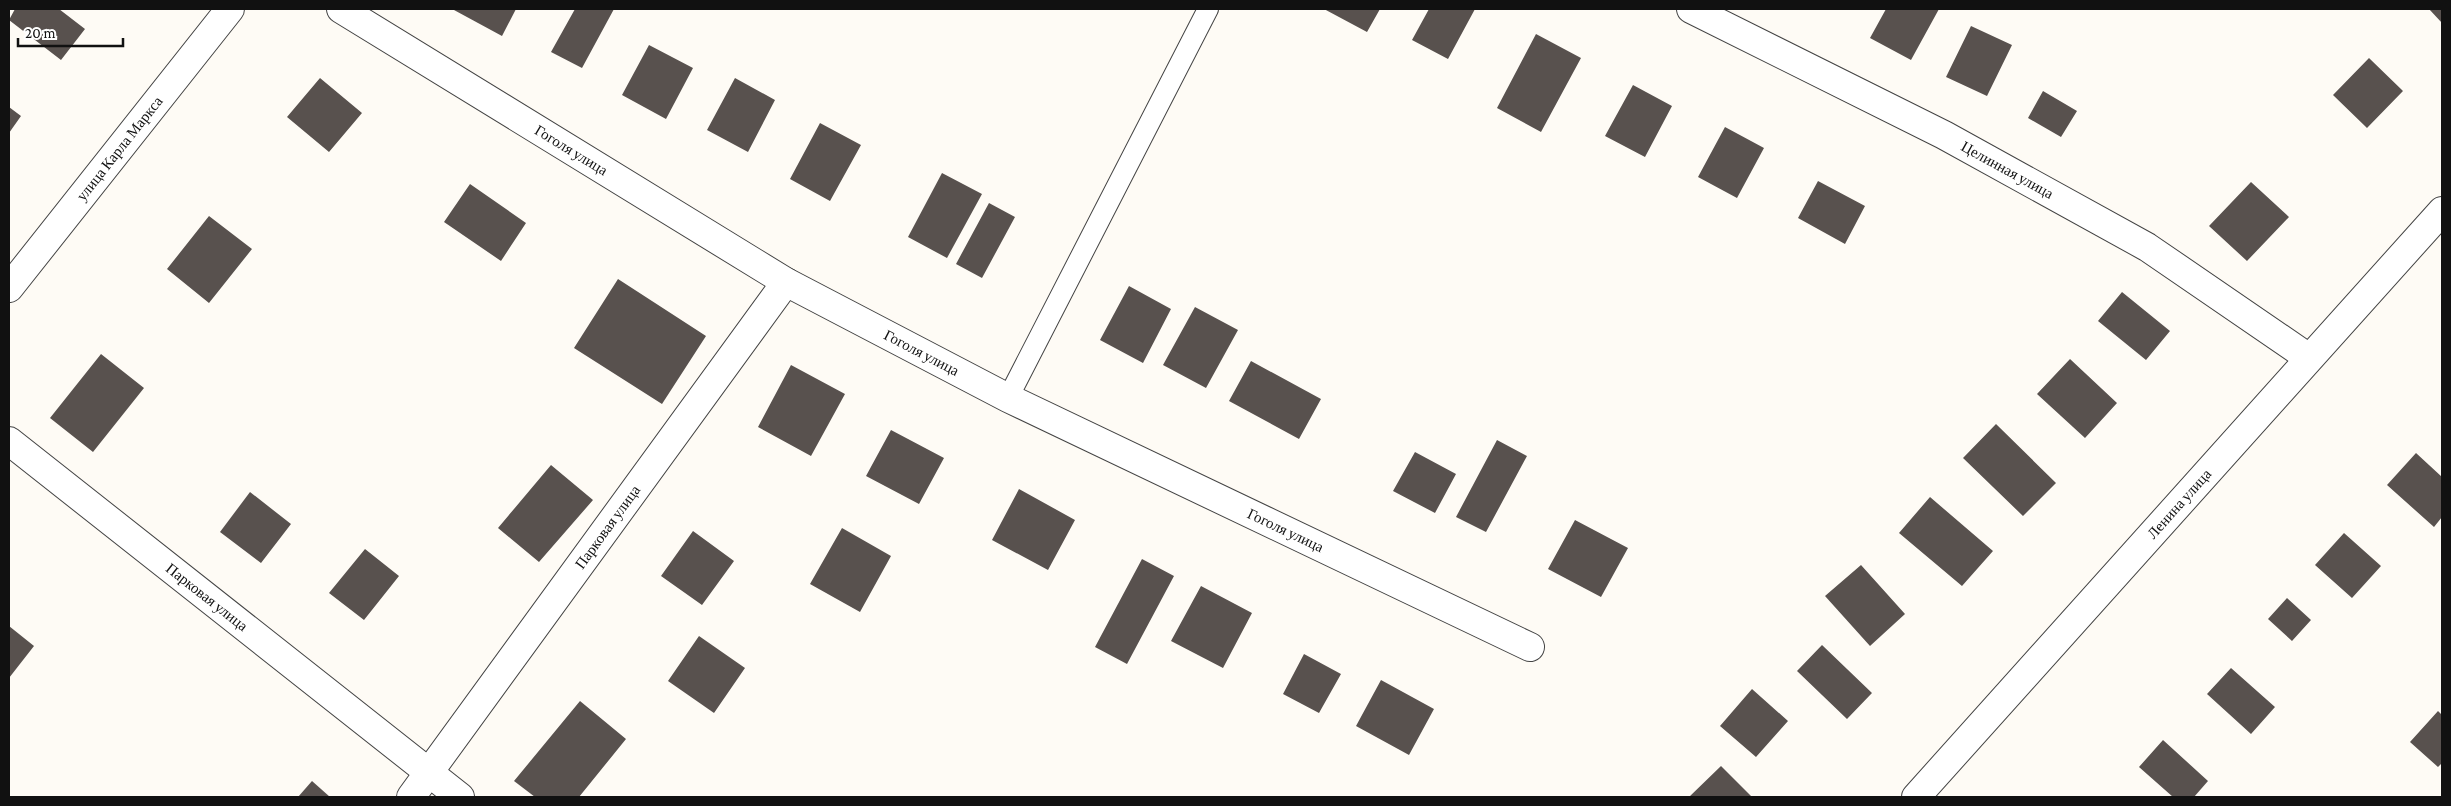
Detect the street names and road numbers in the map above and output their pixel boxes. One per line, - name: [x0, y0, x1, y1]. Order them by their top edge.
- street label: улица Карла Маркса: [73, 93, 166, 204]
- street label: Гоголя улица: [532, 122, 611, 179]
- street label: Целинная улица: [1959, 138, 2056, 202]
- street label: Гоголя улица: [881, 327, 962, 379]
- street label: Ленина улица: [2144, 466, 2215, 542]
- street label: Парковая улица: [572, 482, 644, 572]
- street label: Гоголя улица: [1245, 505, 1326, 555]
- street label: Парковая улица: [163, 560, 251, 634]

